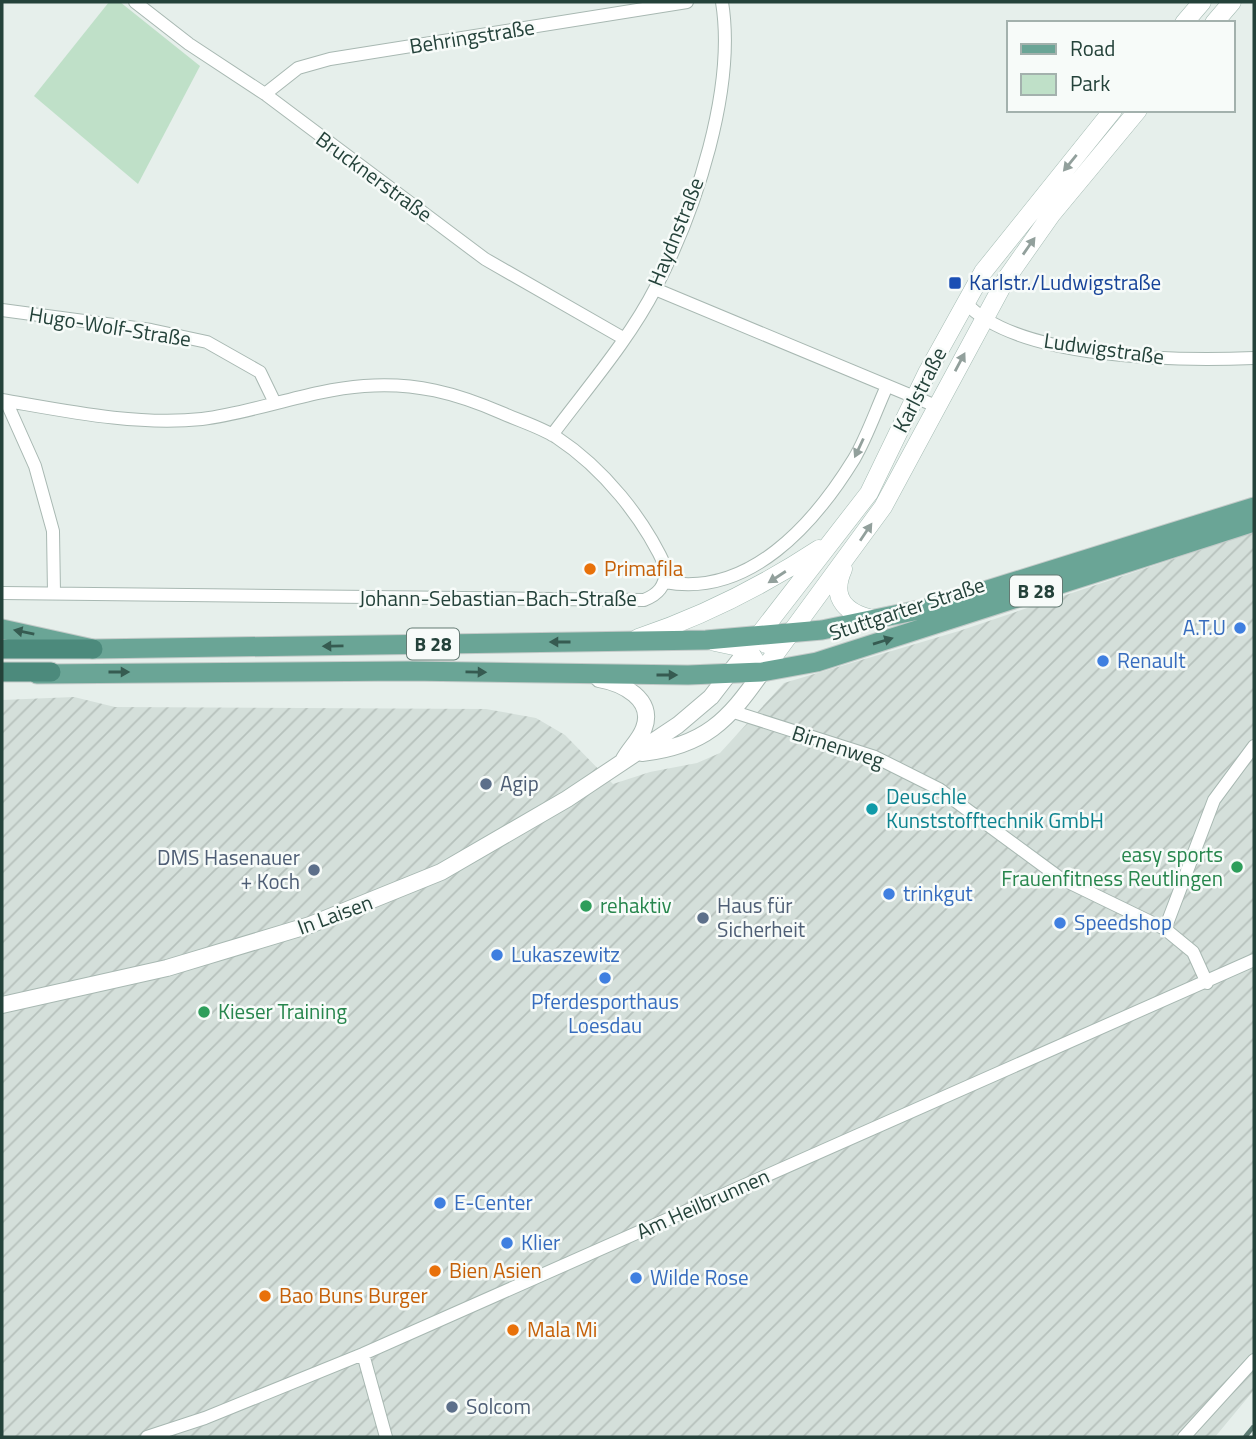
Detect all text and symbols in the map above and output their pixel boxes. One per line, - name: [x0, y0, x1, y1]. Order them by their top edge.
- street label: Behringstraße: [407, 10, 537, 62]
- legend: [1007, 21, 1235, 112]
- text: Road: [1070, 32, 1115, 64]
- text: Park: [1070, 67, 1110, 99]
- street label: Brucknerstraße: [310, 123, 440, 229]
- one-way arrow: [1063, 154, 1078, 172]
- street label: Haydnstraße: [639, 173, 711, 291]
- one-way arrow: [1022, 237, 1036, 255]
- place label: Karlstr./Ludwigstraße: [969, 266, 1161, 298]
- marker: Karlstr./Ludwigstraße: [947, 275, 963, 291]
- street label: Hugo-Wolf-Straße: [27, 297, 194, 355]
- street label: Ludwigstraße: [1042, 324, 1166, 372]
- street label: Karlstraße: [884, 341, 954, 438]
- one-way arrow: [954, 352, 965, 372]
- one-way arrow: [853, 438, 865, 458]
- one-way arrow: [859, 522, 872, 542]
- place label: Primafila: [604, 552, 684, 584]
- marker: Primafila: [582, 561, 598, 577]
- street label: Stuttgarter Straße: [825, 568, 989, 648]
- one-way arrow: [767, 570, 786, 583]
- road number: B 28: [1010, 576, 1062, 606]
- street label: Johann-Sebastian-Bach-Straße: [359, 582, 637, 614]
- place label: A.T.U: [1183, 611, 1226, 643]
- marker: A.T.U: [1232, 620, 1248, 636]
- one-way arrow: [13, 626, 35, 637]
- road number: B 28: [407, 628, 459, 660]
- one-way arrow: [549, 636, 571, 648]
- one-way arrow: [872, 636, 893, 646]
- one-way arrow: [322, 641, 344, 652]
- place label: Renault: [1117, 644, 1186, 676]
- marker: Renault: [1095, 653, 1111, 669]
- one-way arrow: [108, 666, 130, 678]
- one-way arrow: [465, 667, 487, 678]
- one-way arrow: [657, 669, 679, 680]
- street label: Birnenweg: [788, 716, 889, 776]
- place label: Agip: [500, 767, 539, 799]
- marker: Agip: [478, 776, 494, 792]
- place label: Deuschle Kunststofftechnik GmbH: [886, 780, 1104, 836]
- marker: Deuschle Kunststofftechnik GmbH: [864, 801, 880, 817]
- place label: easy sports Frauenfitness Reutlingen: [1001, 838, 1223, 894]
- place label: DMS Hasenauer + Koch: [157, 841, 300, 897]
- marker: easy sports Frauenfitness Reutlingen: [1229, 859, 1245, 875]
- marker: DMS Hasenauer + Koch: [306, 862, 322, 878]
- place label: trinkgut: [903, 877, 973, 909]
- street label: In Laisen: [293, 886, 377, 942]
- marker: trinkgut: [881, 886, 897, 902]
- place label: rehaktiv: [600, 889, 672, 921]
- place label: Haus für Sicherheit: [717, 889, 806, 945]
- marker: rehaktiv: [578, 898, 594, 914]
- place label: Speedshop: [1074, 906, 1172, 938]
- marker: Haus für Sicherheit: [695, 910, 711, 926]
- marker: Speedshop: [1052, 915, 1068, 931]
- place label: Lukaszewitz: [511, 938, 620, 970]
- marker: Lukaszewitz: [489, 947, 505, 963]
- marker: Pferdesporthaus Loesdau: [597, 970, 613, 986]
- place label: Pferdesporthaus Loesdau: [531, 985, 679, 1041]
- place label: Kieser Training: [218, 995, 347, 1027]
- marker: Kieser Training: [196, 1004, 212, 1020]
- street label: Am Heilbrunnen: [631, 1159, 774, 1247]
- place label: E-Center: [454, 1186, 533, 1218]
- marker: E-Center: [432, 1195, 448, 1211]
- place label: Klier: [521, 1226, 560, 1258]
- marker: Klier: [499, 1235, 515, 1251]
- place label: Bien Asien: [449, 1254, 542, 1286]
- place label: Wilde Rose: [650, 1261, 749, 1293]
- marker: Bien Asien: [427, 1263, 443, 1279]
- marker: Wilde Rose: [628, 1270, 644, 1286]
- place label: Bao Buns Burger: [279, 1279, 428, 1311]
- marker: Bao Buns Burger: [257, 1288, 273, 1304]
- place label: Mala Mi: [527, 1313, 597, 1345]
- marker: Mala Mi: [505, 1322, 521, 1338]
- place label: Solcom: [466, 1390, 531, 1422]
- marker: Solcom: [444, 1399, 460, 1415]

